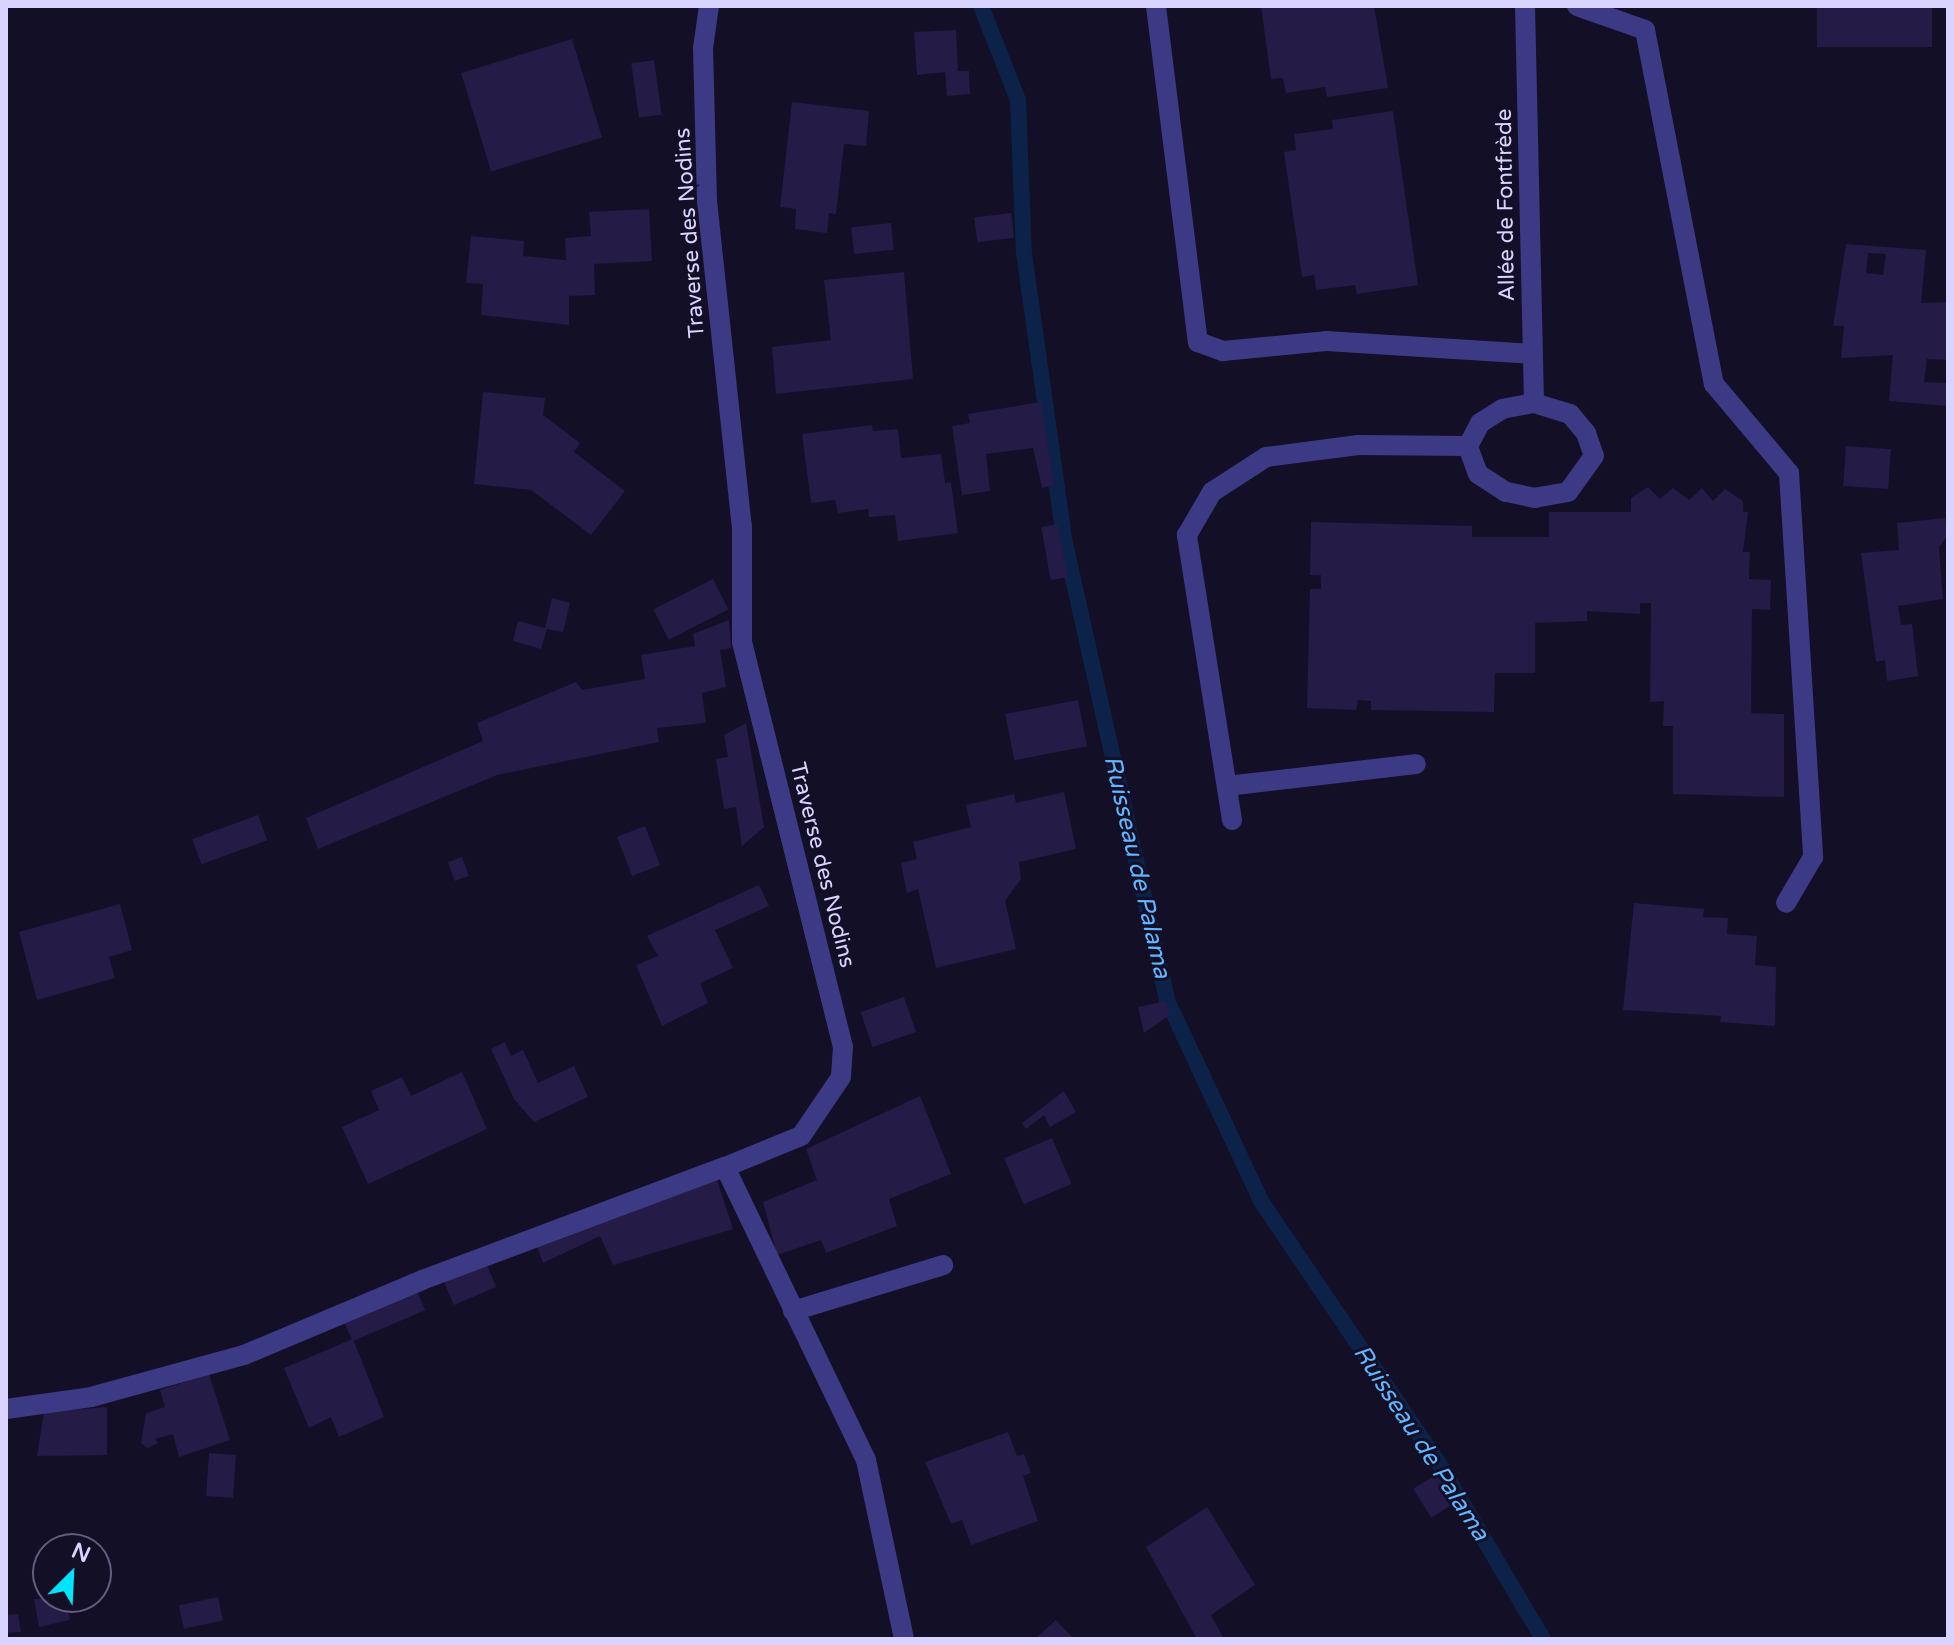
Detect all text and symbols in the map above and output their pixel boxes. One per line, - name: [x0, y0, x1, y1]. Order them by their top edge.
- street label: Allée de Fontfrède: [1491, 108, 1521, 302]
- street label: Traverse des Nodins: [669, 127, 711, 339]
- water label: Ruisseau de Palama: [1097, 753, 1177, 981]
- street label: Traverse des Nodins: [784, 760, 860, 970]
- water label: Ruisseau de Palama: [1347, 1340, 1495, 1546]
- north arrow: [32, 1533, 112, 1613]
- text: N: [68, 1537, 94, 1568]

